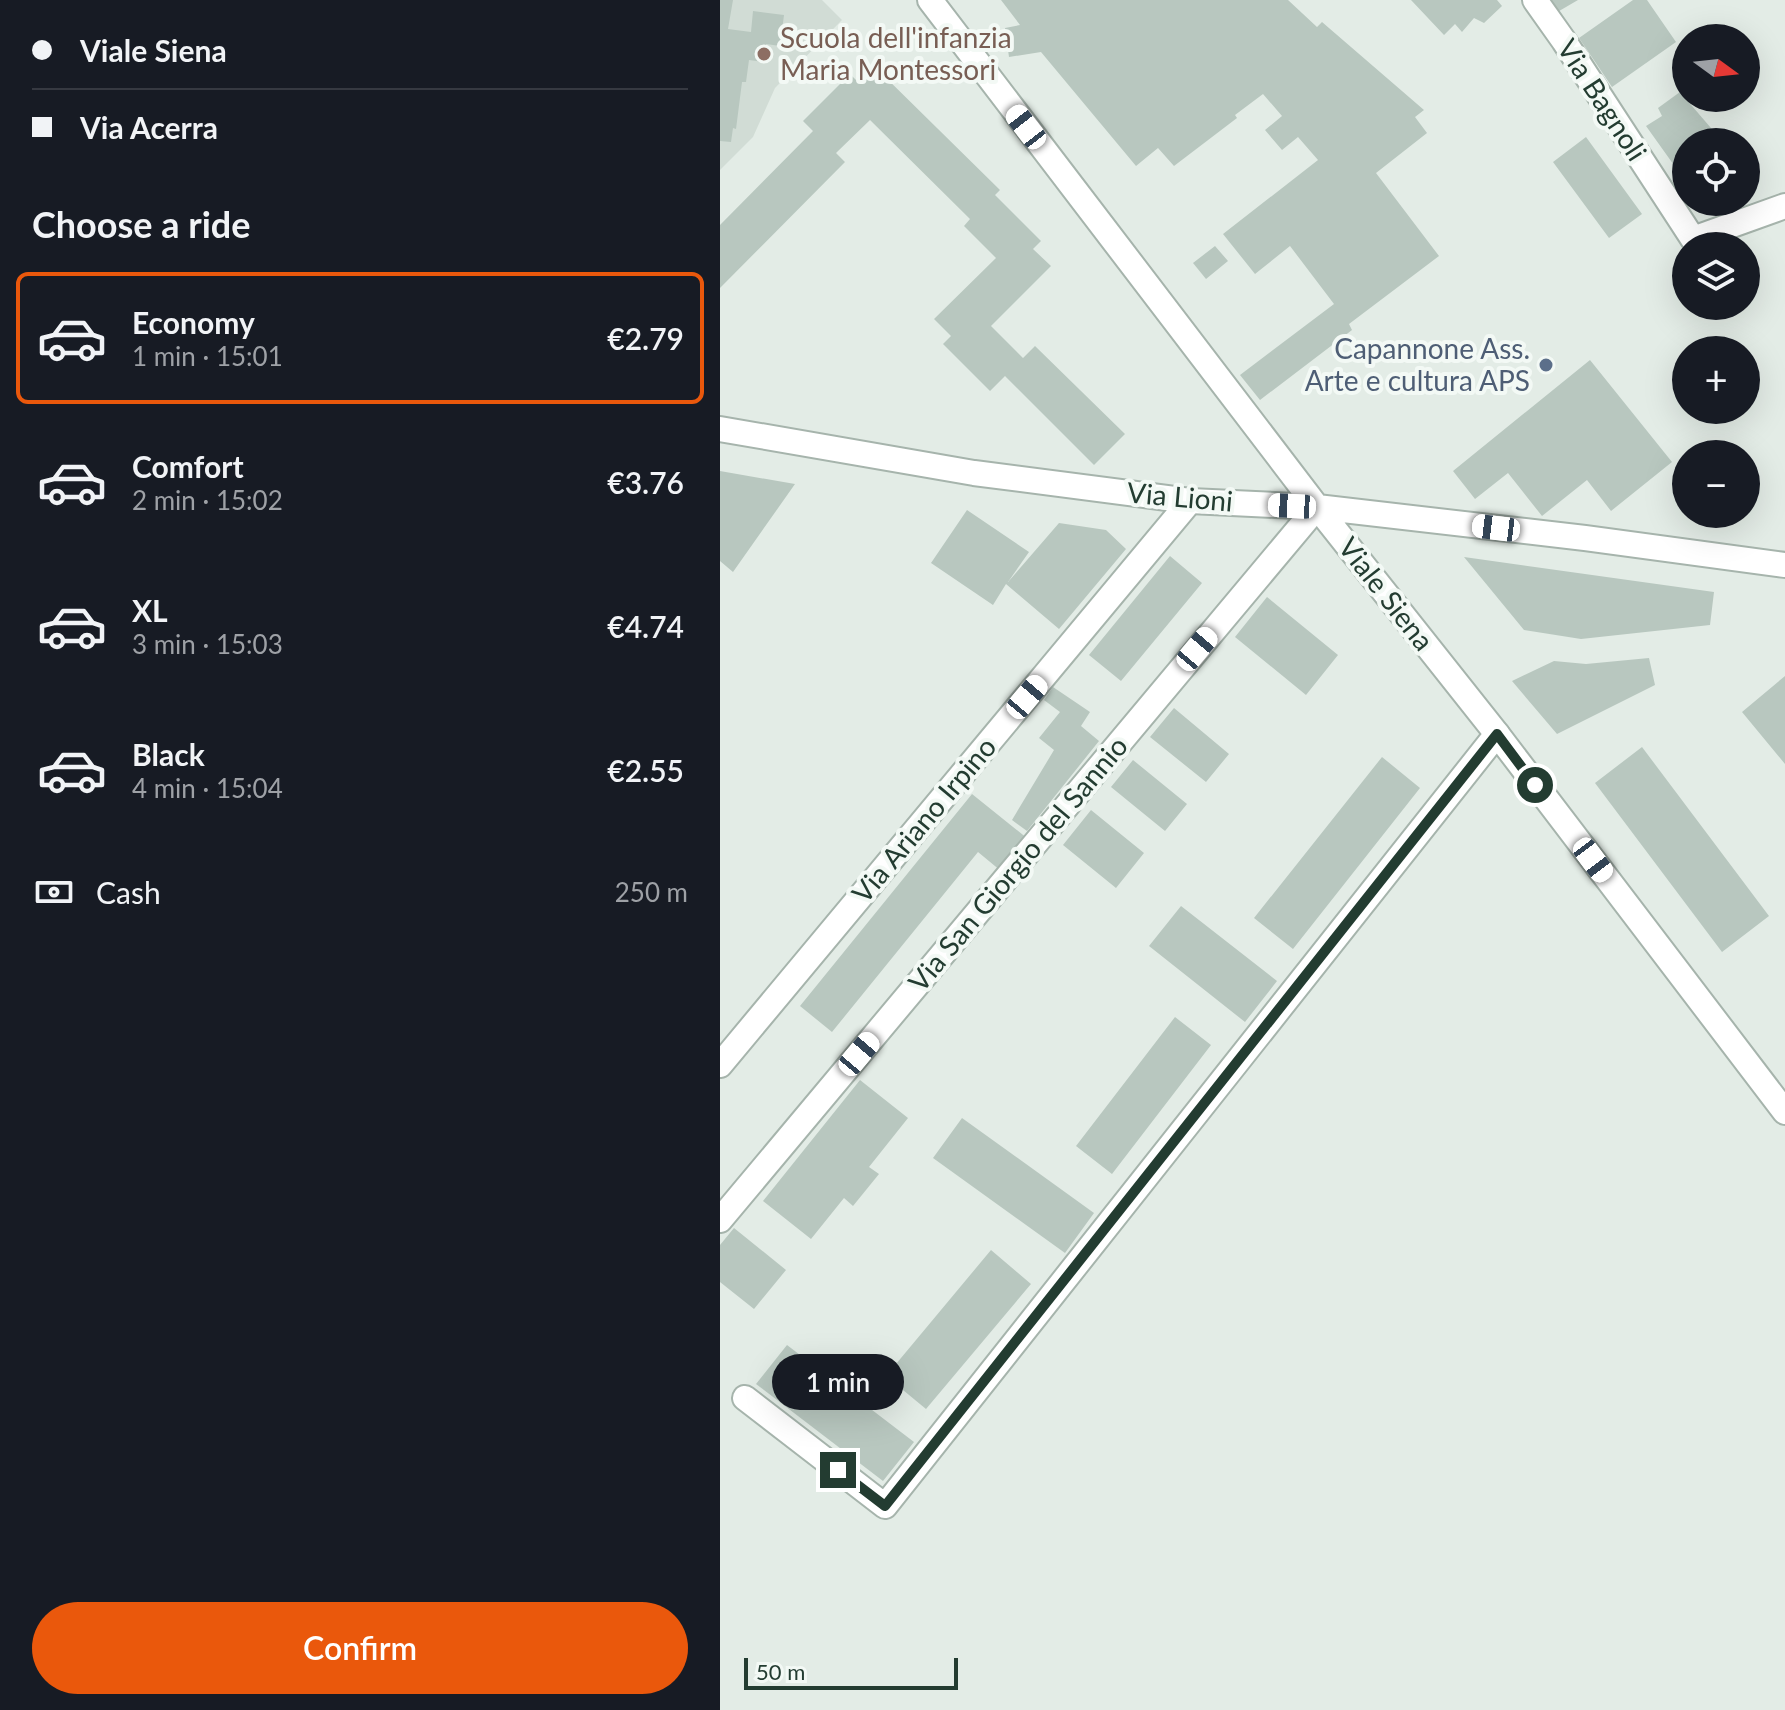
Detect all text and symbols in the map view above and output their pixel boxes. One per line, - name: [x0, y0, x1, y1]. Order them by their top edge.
- place label: Scuola dell'infanzia Maria Montessori: [780, 20, 1012, 86]
- north arrow: [1672, 24, 1760, 112]
- map controls: [1672, 24, 1760, 528]
- text: Viale Siena: [80, 32, 227, 68]
- street label: Via Bagnoli: [1551, 32, 1655, 167]
- marker: Scuola dell'infanzia Maria Montessori: [755, 45, 773, 63]
- car: [1002, 101, 1050, 153]
- text: Via Acerra: [80, 109, 218, 145]
- button: locate: [1672, 128, 1760, 216]
- text: Choose a ride: [32, 202, 251, 246]
- button: layers: [1672, 232, 1760, 320]
- icon: car: [36, 302, 108, 374]
- text: Economy: [132, 304, 255, 340]
- text: €2.79: [607, 320, 684, 356]
- place label: Capannone Ass. Arte e cultura APS: [1305, 331, 1530, 397]
- button: +: [1672, 336, 1760, 424]
- text: 1 min · 15:01: [132, 340, 283, 372]
- marker: Capannone Ass. Arte e cultura APS: [1537, 356, 1555, 374]
- button: −: [1672, 440, 1760, 528]
- icon: car: [36, 446, 108, 518]
- text: Comfort: [132, 448, 244, 484]
- text: €3.76: [607, 464, 684, 500]
- street label: Via Lioni: [1126, 474, 1234, 518]
- text: 2 min · 15:02: [132, 484, 283, 516]
- car: [1267, 493, 1317, 519]
- car: [1471, 513, 1521, 543]
- street label: Viale Siena: [1332, 530, 1442, 657]
- icon: car: [36, 590, 108, 662]
- text: XL: [132, 592, 168, 628]
- text: €4.74: [607, 608, 684, 644]
- car: [1172, 623, 1222, 675]
- text: 3 min · 15:03: [132, 628, 283, 660]
- car: [1002, 671, 1052, 723]
- street label: Via San Giorgio del Sannio: [901, 729, 1134, 998]
- street label: Via Ariano Irpino: [844, 730, 1002, 909]
- icon: car: [36, 734, 108, 806]
- text: Black: [132, 736, 205, 772]
- text: €2.55: [607, 752, 684, 788]
- route start: [1517, 767, 1553, 803]
- text: 4 min · 15:04: [132, 772, 283, 804]
- car: [1569, 834, 1617, 886]
- icon: cash: [32, 870, 76, 914]
- text: Cash: [96, 874, 161, 910]
- text: 250 m: [615, 876, 688, 908]
- car: [834, 1028, 884, 1080]
- callout: 1 min: [772, 1354, 904, 1410]
- text: 1 min: [806, 1366, 870, 1398]
- route end: [820, 1452, 856, 1488]
- button: Confirm: [32, 1602, 688, 1694]
- scale bar: [744, 1654, 958, 1690]
- text: 50 m: [756, 1658, 805, 1685]

